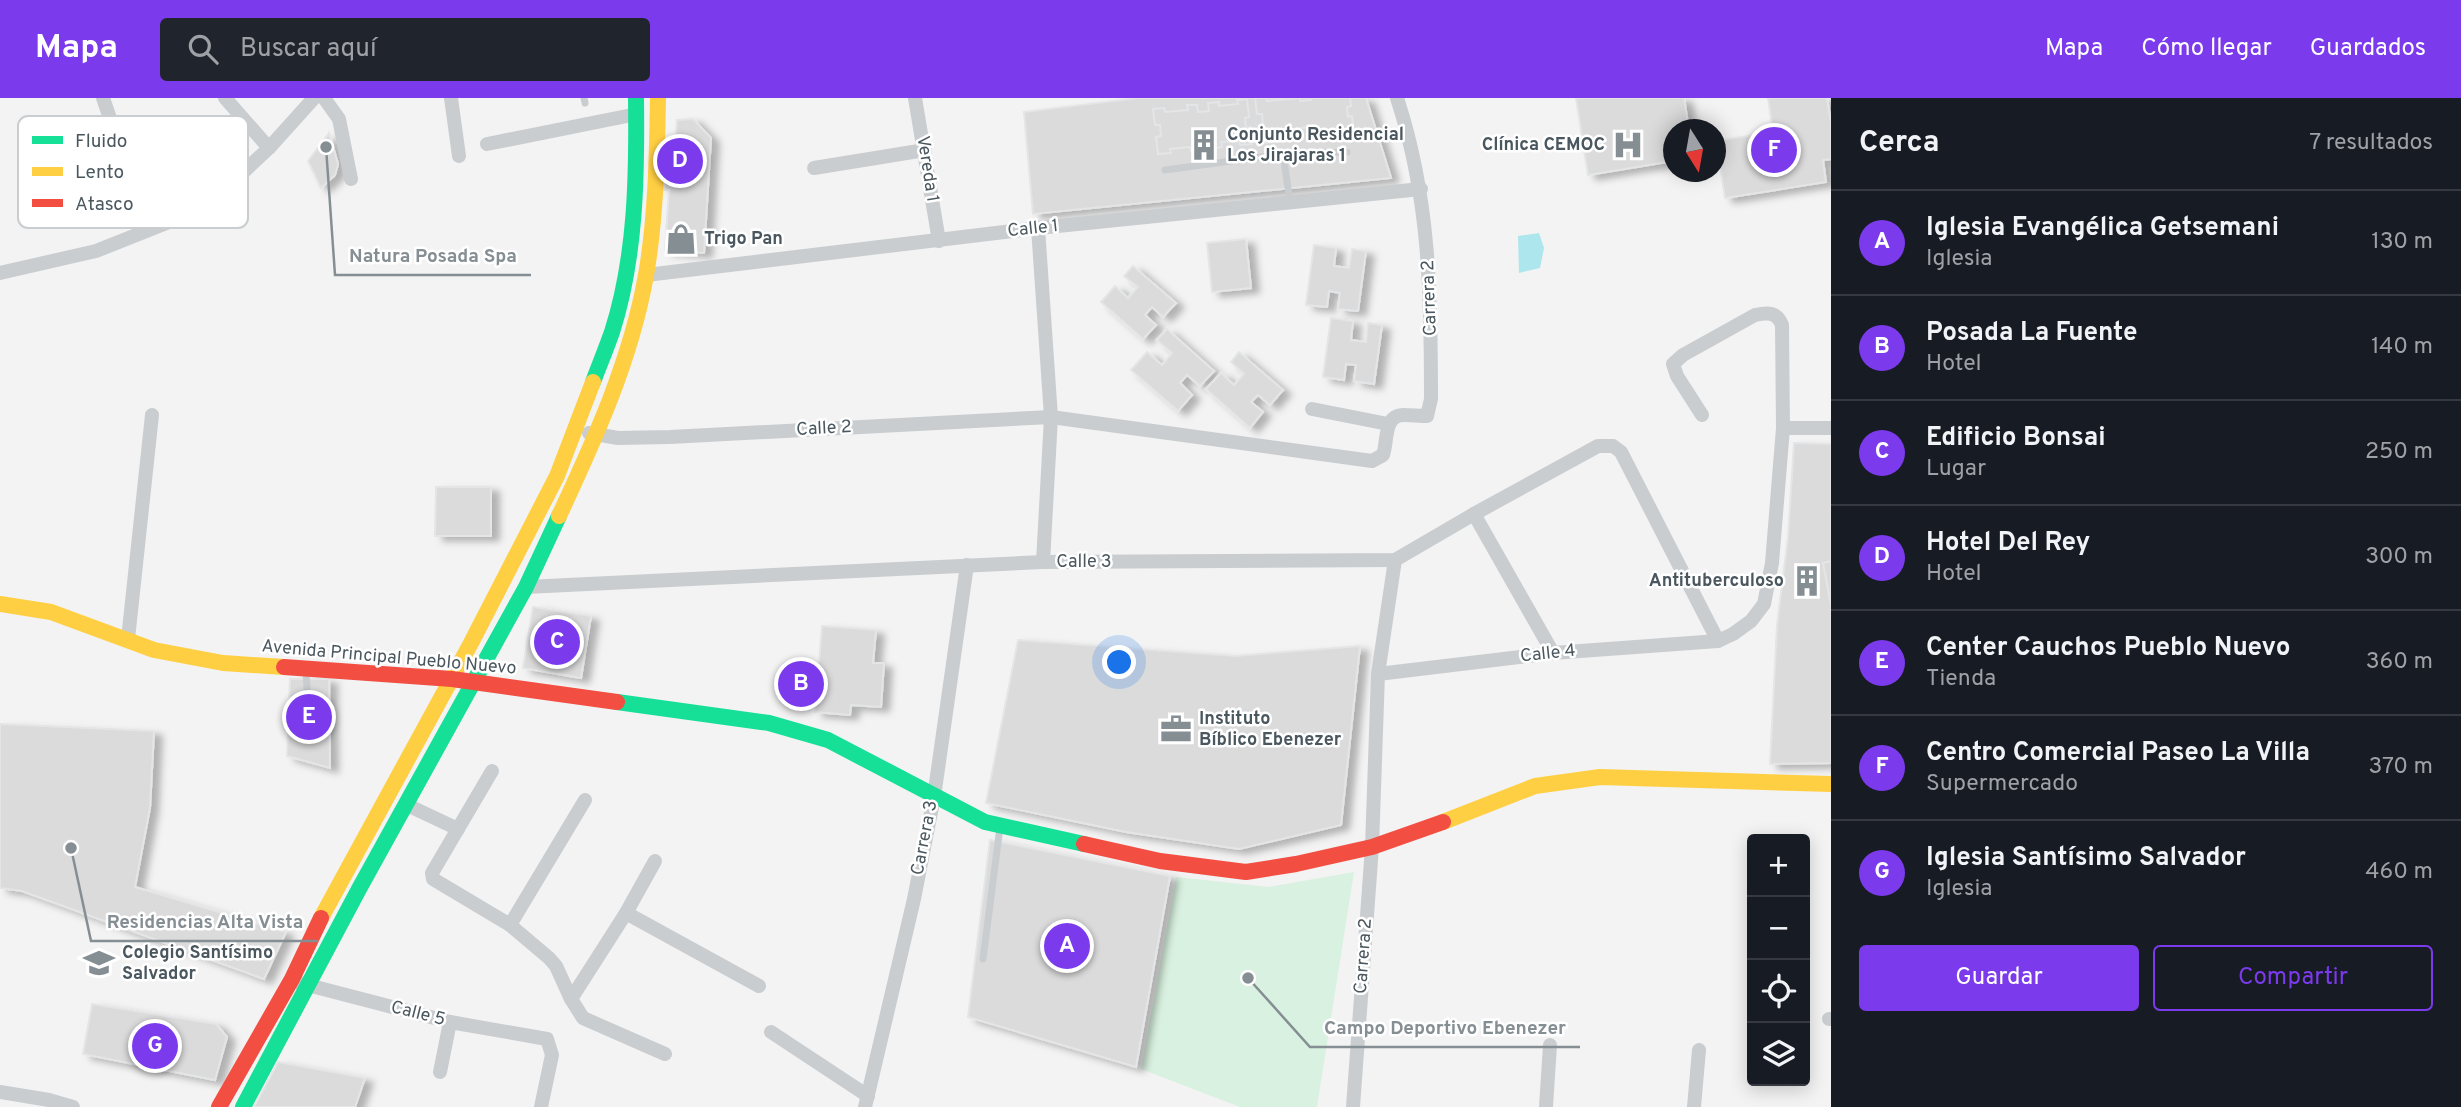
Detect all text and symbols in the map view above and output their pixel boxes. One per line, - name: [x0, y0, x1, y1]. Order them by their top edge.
- search box: [160, 18, 650, 81]
- text: Mapa: [35, 28, 118, 70]
- icon: search: [184, 30, 222, 68]
- text: Buscar aquí: [240, 33, 377, 66]
- text: Mapa: [2045, 34, 2103, 64]
- text: Cómo llegar: [2141, 34, 2272, 64]
- text: Guardados: [2310, 34, 2426, 64]
- legend: [18, 116, 248, 228]
- north arrow: [1663, 119, 1726, 182]
- place label: Conjunto Residencial Los Jirajaras 1: [1227, 124, 1404, 168]
- pin: F: [1751, 124, 1797, 176]
- text: Cerca: [1859, 125, 1939, 162]
- building icon: Conjunto Residencial Los Jirajaras 1: [1187, 128, 1221, 162]
- hospital icon: Clínica CEMOC: [1611, 128, 1645, 162]
- text: 7 resultados: [2309, 129, 2433, 158]
- text: Fluido: [75, 130, 127, 154]
- street label: Vereda 1: [910, 134, 944, 204]
- place label: Clínica CEMOC: [1482, 134, 1605, 157]
- pin: D: [657, 135, 703, 187]
- text: Lento: [75, 161, 124, 185]
- text: Atasco: [75, 193, 134, 217]
- text: Iglesia Evangélica Getsemani: [1926, 212, 2279, 245]
- street label: Calle 1: [1006, 215, 1060, 243]
- shop icon: Trigo Pan: [664, 222, 698, 256]
- place label: Trigo Pan: [704, 228, 783, 251]
- text: A: [1874, 228, 1890, 257]
- text: 130 m: [2371, 228, 2433, 257]
- callout: Natura Posada Spa: [335, 235, 531, 275]
- text: Natura Posada Spa: [349, 245, 517, 269]
- text: Iglesia: [1926, 245, 1992, 274]
- street label: Carrera 2: [1417, 260, 1443, 336]
- text: Posada La Fuente: [1926, 317, 2138, 350]
- text: B: [1874, 333, 1890, 362]
- text: 140 m: [2371, 333, 2433, 362]
- text: Hotel: [1926, 350, 1982, 379]
- street label: Calle 2: [796, 416, 852, 442]
- text: Edificio Bonsai: [1926, 422, 2105, 455]
- text: C: [1875, 438, 1889, 467]
- text: 250 m: [2365, 438, 2433, 467]
- text: Lugar: [1926, 455, 1986, 484]
- text: Hotel Del Rey: [1926, 527, 2090, 560]
- text: D: [1874, 543, 1890, 572]
- text: 300 m: [2365, 543, 2433, 572]
- street label: Calle 3: [1056, 551, 1112, 574]
- text: Hotel: [1926, 560, 1982, 589]
- building icon: Antituberculoso: [1790, 564, 1824, 598]
- place label: Antituberculoso: [1649, 570, 1784, 593]
- pin: C: [534, 616, 580, 668]
- text: Center Cauchos Pueblo Nuevo: [1926, 632, 2290, 665]
- street label: Avenida Principal Pueblo Nuevo: [261, 635, 517, 681]
- street label: Calle 4: [1519, 640, 1577, 668]
- your location: [1102, 645, 1136, 679]
- text: E: [1875, 648, 1889, 677]
- text: 360 m: [2366, 648, 2433, 677]
- pin: B: [778, 658, 824, 710]
- text: Tienda: [1926, 665, 1996, 694]
- pin: E: [286, 691, 332, 743]
- place label: Instituto Bíblico Ebenezer: [1199, 708, 1342, 752]
- office icon: Instituto Bíblico Ebenezer: [1159, 712, 1193, 746]
- text: Centro Comercial Paseo La Villa: [1926, 737, 2310, 770]
- text: F: [1875, 753, 1889, 782]
- text: 370 m: [2368, 753, 2433, 782]
- text: Supermercado: [1926, 770, 2078, 799]
- street label: Carrera 3: [906, 799, 944, 877]
- map controls: [1747, 834, 1810, 1086]
- button: +: [1747, 834, 1810, 897]
- text: Iglesia Santísimo Salvador: [1926, 842, 2246, 875]
- text: G: [1874, 858, 1890, 887]
- text: 460 m: [2365, 858, 2433, 887]
- text: Iglesia: [1926, 875, 1992, 904]
- button: −: [1747, 897, 1810, 960]
- callout: Residencias Alta Vista: [91, 901, 318, 941]
- text: Residencias Alta Vista: [107, 911, 303, 935]
- street label: Carrera 2: [1350, 917, 1378, 995]
- pin: A: [1044, 920, 1090, 972]
- place label: Colegio Santísimo Salvador: [122, 942, 273, 986]
- button: Guardar: [1859, 945, 2139, 1011]
- button: Compartir: [2153, 945, 2433, 1011]
- school or university icon: Colegio Santísimo Salvador: [82, 946, 116, 980]
- button: locate: [1747, 960, 1810, 1023]
- street label: Calle 5: [388, 996, 448, 1032]
- callout: Campo Deportivo Ebenezer: [1310, 1007, 1580, 1047]
- text: Campo Deportivo Ebenezer: [1324, 1017, 1566, 1041]
- pin: G: [132, 1020, 178, 1072]
- button: layers: [1747, 1023, 1810, 1086]

